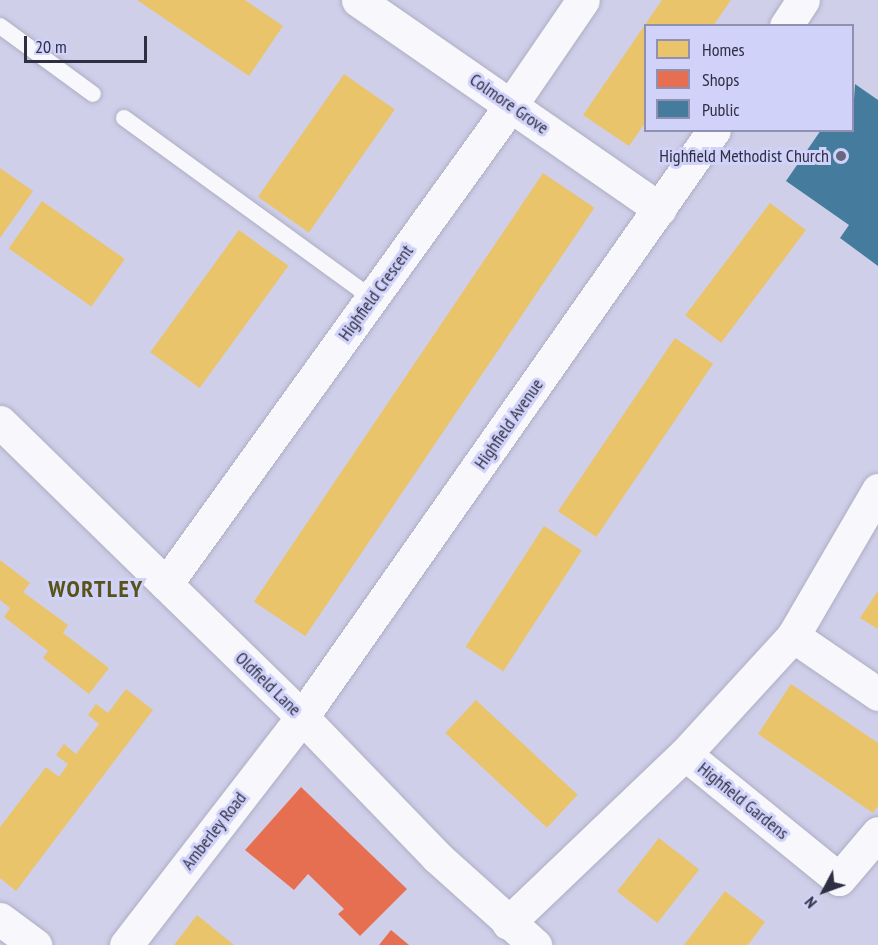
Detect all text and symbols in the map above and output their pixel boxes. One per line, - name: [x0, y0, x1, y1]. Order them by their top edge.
- scale bar: [27, 24, 150, 62]
- legend: [644, 24, 854, 132]
- text: 20 m: [35, 35, 67, 58]
- text: Homes: [702, 38, 745, 61]
- text: Shops: [702, 68, 739, 91]
- street label: Colmore Grove: [465, 69, 553, 139]
- text: Public: [702, 98, 740, 121]
- place label: Highfield Methodist Church: [659, 145, 829, 167]
- marker: Highfield Methodist Church: [834, 149, 848, 163]
- street label: Highfield Crescent: [334, 241, 418, 345]
- street label: Highfield Avenue: [470, 374, 548, 474]
- district label: WORTLEY: [48, 575, 144, 603]
- street label: Oldfield Lane: [231, 647, 305, 721]
- street label: Highfield Gardens: [693, 758, 793, 844]
- street label: Amberley Road: [177, 788, 251, 874]
- north arrow: [794, 861, 854, 921]
- text: N: [800, 893, 821, 913]

